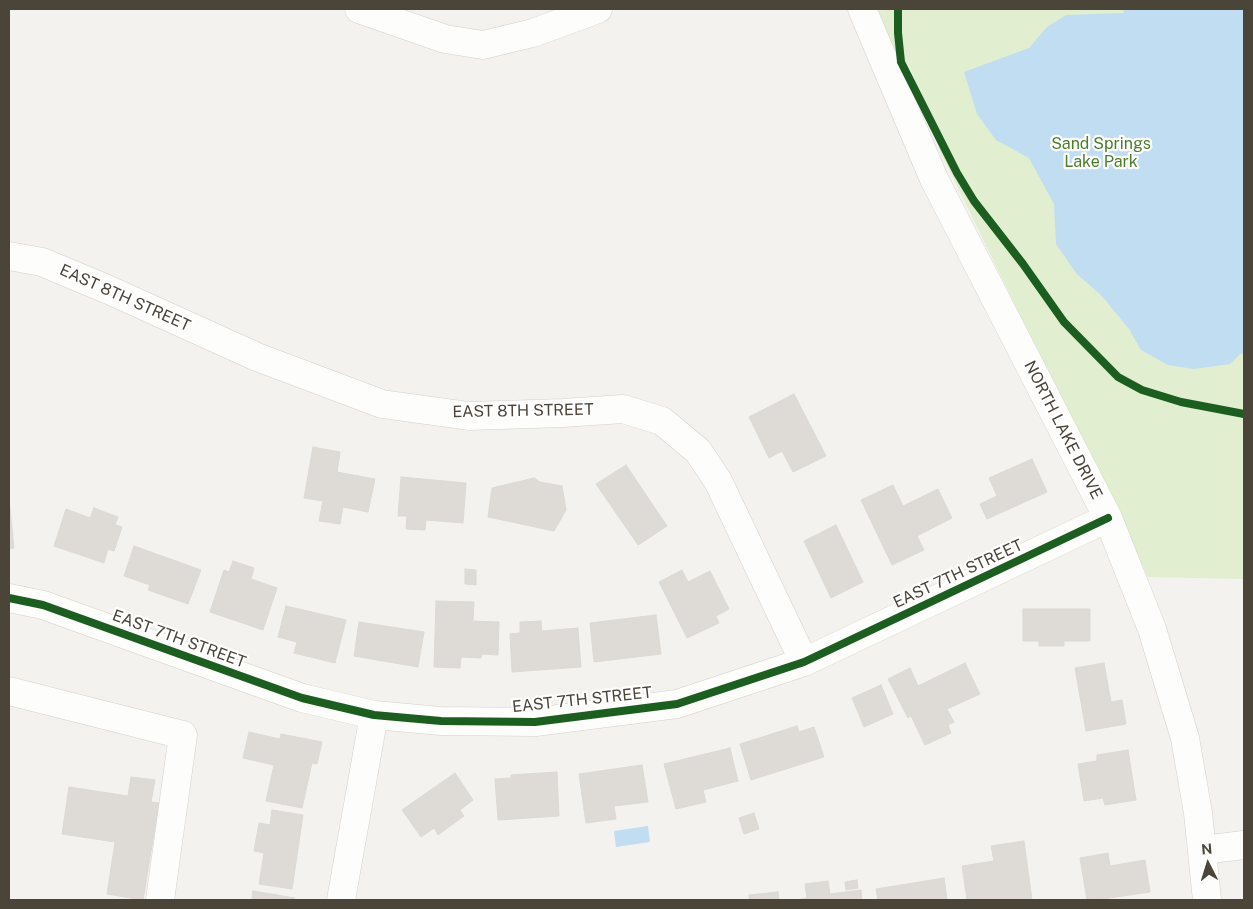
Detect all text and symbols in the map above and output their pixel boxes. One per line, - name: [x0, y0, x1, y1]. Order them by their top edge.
- park label: Sand Springs Lake Park: [1051, 134, 1151, 172]
- street label: EAST 8TH STREET: [57, 260, 193, 336]
- street label: NORTH LAKE DRIVE: [1020, 358, 1106, 502]
- street label: EAST 8TH STREET: [452, 400, 594, 422]
- street label: EAST 7TH STREET: [890, 536, 1026, 612]
- street label: EAST 7TH STREET: [110, 606, 248, 672]
- street label: EAST 7TH STREET: [511, 683, 653, 717]
- north arrow: [1183, 839, 1233, 889]
- text: N: [1201, 841, 1213, 858]

